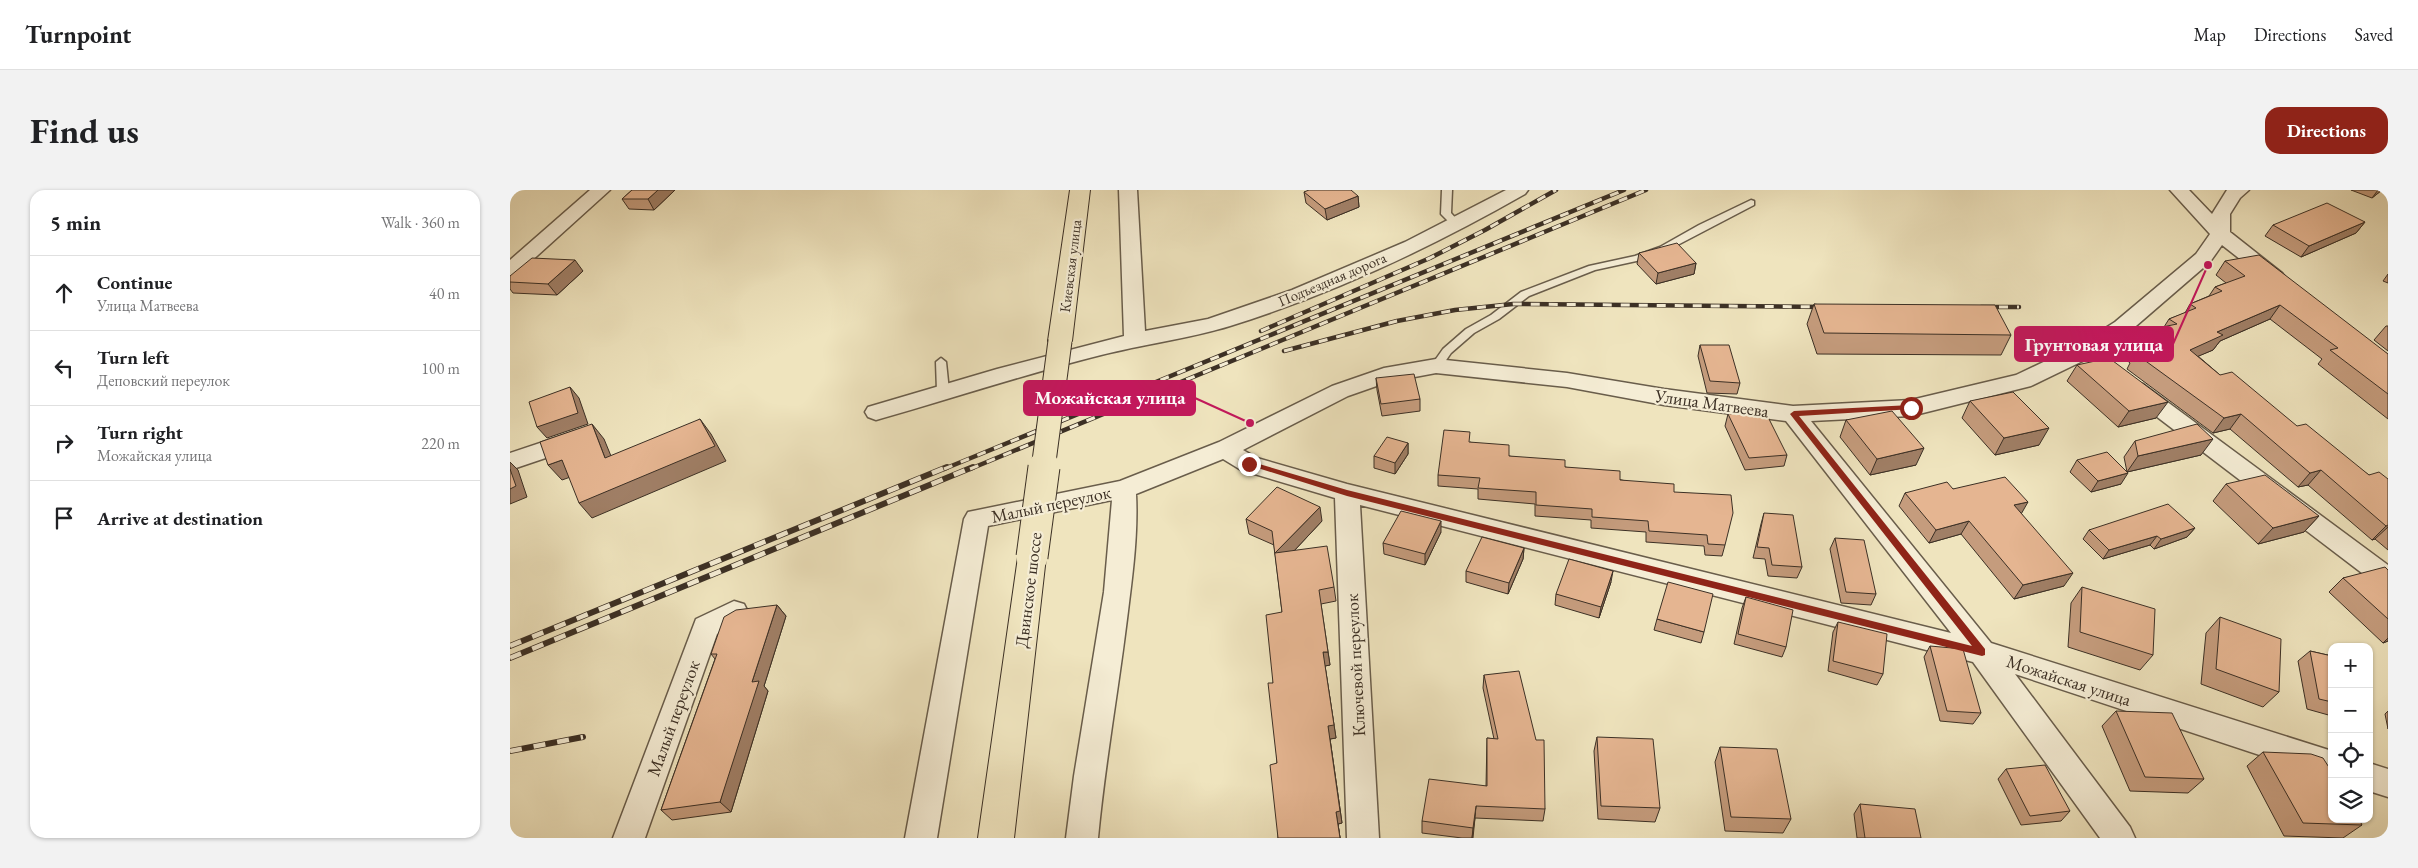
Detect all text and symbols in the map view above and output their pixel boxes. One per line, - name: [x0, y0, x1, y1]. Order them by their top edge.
- text: Turnpoint: [25, 19, 131, 50]
- text: Map: [2194, 23, 2226, 46]
- text: Directions: [2254, 23, 2326, 46]
- text: Saved: [2354, 23, 2393, 46]
- button: Directions: [2265, 107, 2388, 154]
- text: Find us: [30, 108, 139, 153]
- text: 5 min: [50, 209, 101, 236]
- text: Walk · 360 m: [381, 212, 460, 233]
- street label: Киевская улица: [1055, 218, 1085, 314]
- street label: Подъездная дорога: [1275, 248, 1389, 310]
- text: Continue: [97, 270, 172, 295]
- icon: ahead: [50, 279, 78, 307]
- text: 40 m: [429, 283, 460, 304]
- text: Улица Матвеева: [97, 295, 199, 316]
- callout: Грунтовая улица: [2015, 327, 2173, 361]
- text: Грунтовая улица: [2025, 332, 2164, 357]
- text: Turn left: [97, 345, 169, 370]
- icon: left: [50, 354, 78, 382]
- text: 100 m: [421, 358, 460, 379]
- text: Деповский переулок: [97, 370, 230, 391]
- callout: Можайская улица: [1024, 381, 1195, 415]
- street label: Улица Матвеева: [1653, 383, 1771, 422]
- text: Можайская улица: [1034, 385, 1186, 410]
- route start: [1900, 397, 1923, 420]
- text: Turn right: [97, 420, 183, 445]
- icon: right: [50, 429, 78, 457]
- text: 220 m: [421, 433, 460, 454]
- text: Можайская улица: [97, 445, 212, 466]
- route end: [1238, 453, 1261, 476]
- street label: Малый переулок: [989, 480, 1113, 528]
- icon: arrive: [50, 504, 78, 532]
- text: Arrive at destination: [97, 506, 263, 531]
- street label: Двинское шоссе: [1009, 531, 1047, 649]
- street label: Ключевой переулок: [1340, 593, 1370, 737]
- map controls: [2328, 643, 2373, 823]
- button: +: [2328, 643, 2373, 688]
- street label: Можайская улица: [2004, 649, 2135, 711]
- street label: Малый переулок: [641, 656, 705, 779]
- button: −: [2328, 688, 2373, 733]
- button: locate: [2328, 733, 2373, 778]
- button: layers: [2328, 778, 2373, 823]

